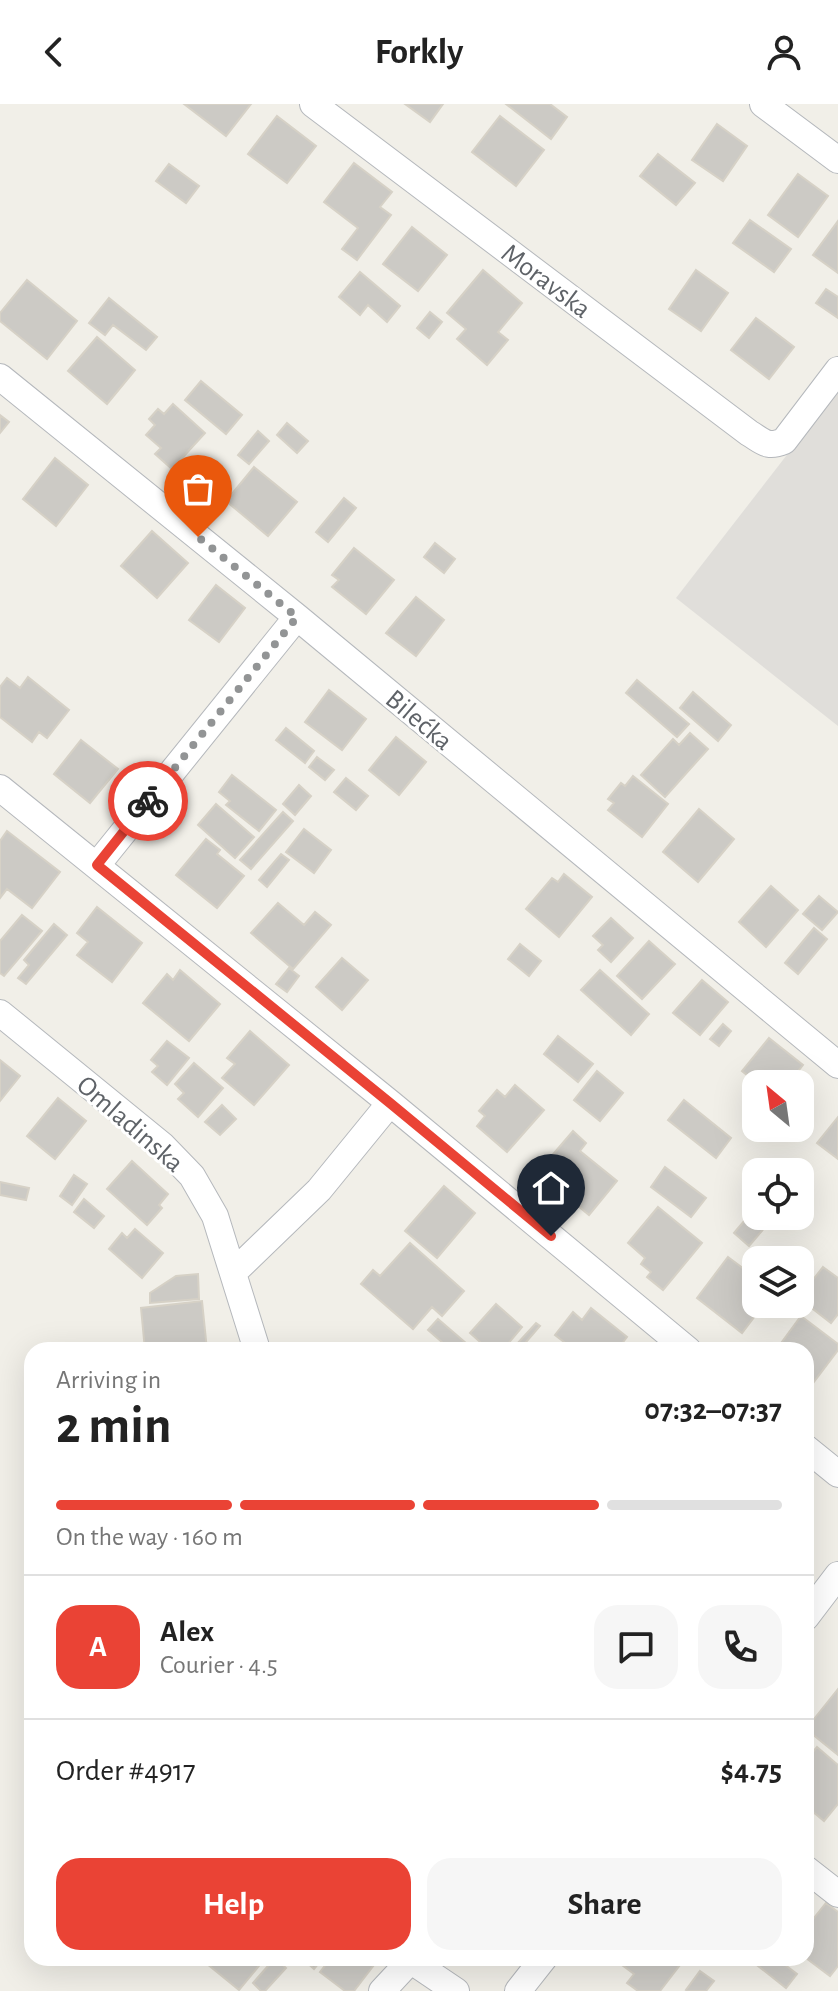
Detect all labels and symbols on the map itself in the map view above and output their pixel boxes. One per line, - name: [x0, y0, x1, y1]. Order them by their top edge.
- street label: Moravska: [496, 239, 596, 324]
- pin: [164, 455, 232, 537]
- street label: Bilećka: [380, 685, 457, 756]
- courier: [108, 761, 188, 841]
- north arrow: [742, 1070, 814, 1142]
- street label: Omladinska: [71, 1071, 188, 1178]
- pin: [517, 1154, 585, 1236]

